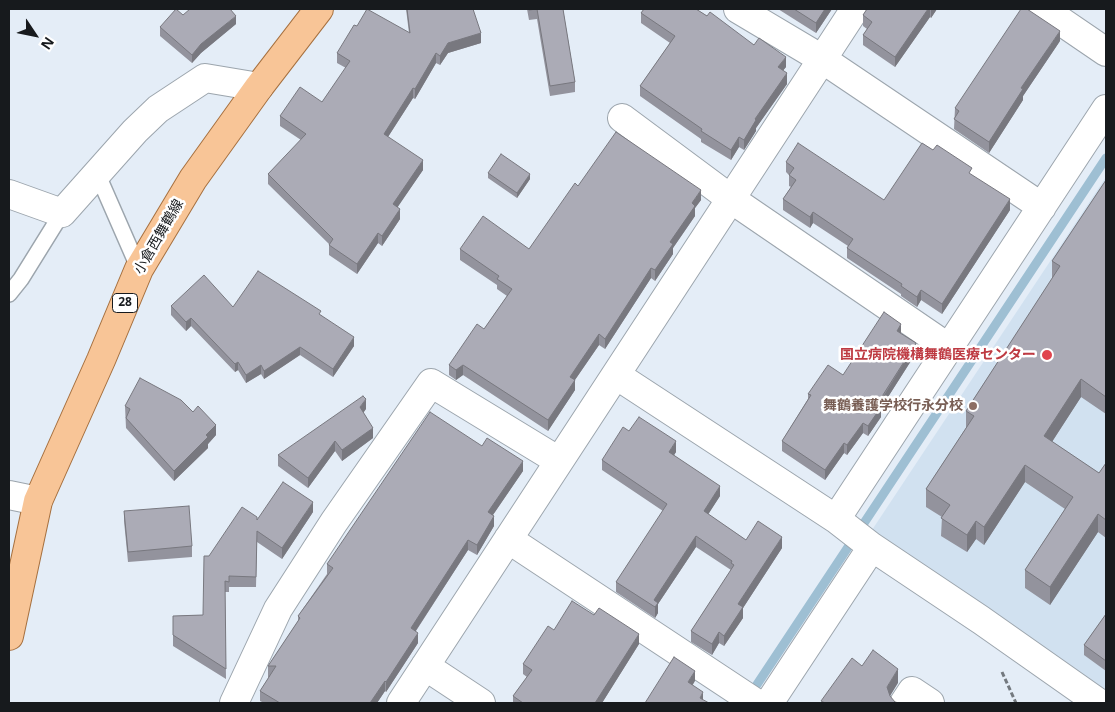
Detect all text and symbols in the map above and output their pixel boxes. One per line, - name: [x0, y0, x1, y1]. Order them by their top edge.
- north arrow: [10, 10, 60, 60]
- text: N: [37, 34, 59, 54]
- street label: 小倉西舞鶴線: [131, 196, 187, 278]
- road number: 28: [112, 294, 138, 312]
- place label: 国立病院機構舞鶴医療センター: [840, 347, 1036, 363]
- marker: 国立病院機構舞鶴医療センター: [1040, 348, 1054, 362]
- place label: 舞鶴養護学校行永分校: [823, 398, 963, 414]
- marker: 舞鶴養護学校行永分校: [967, 400, 979, 412]

